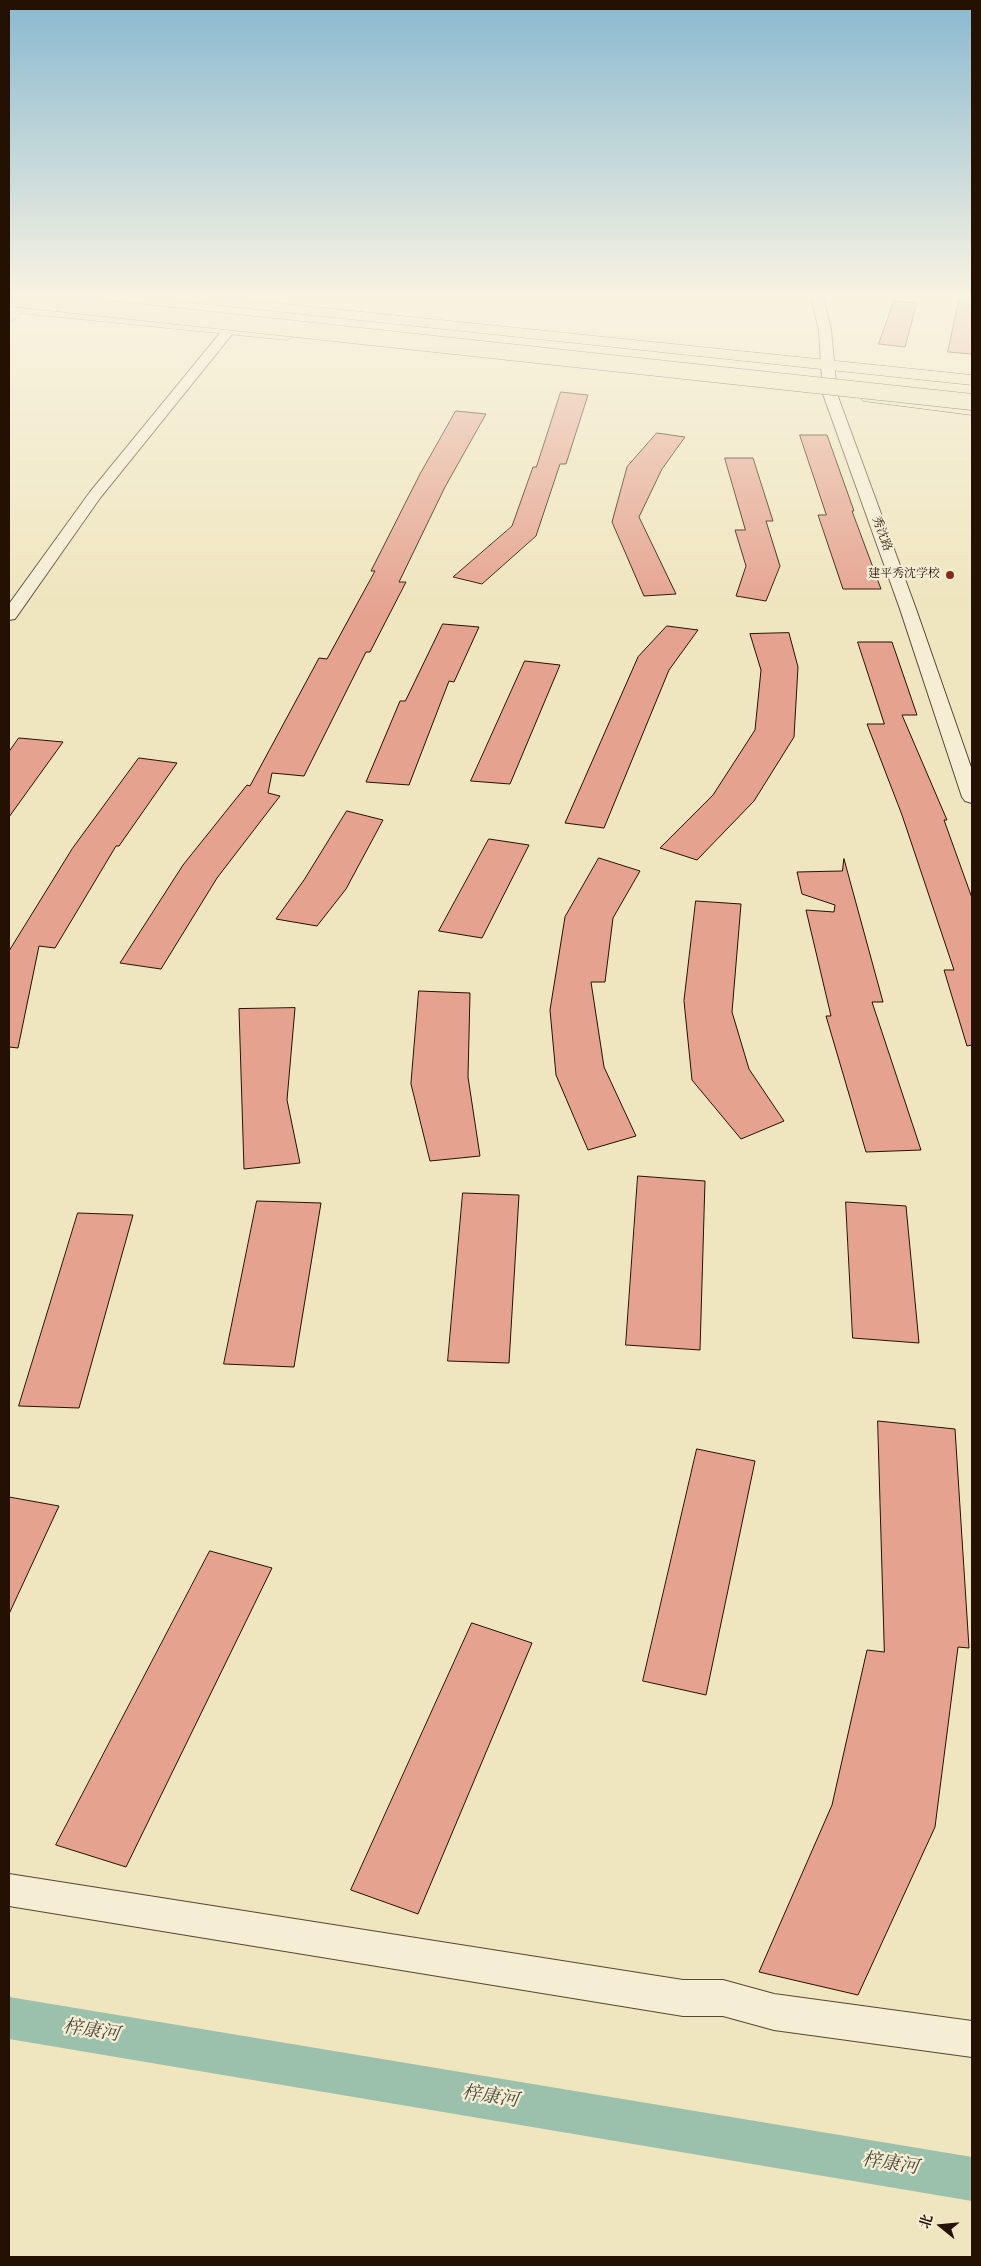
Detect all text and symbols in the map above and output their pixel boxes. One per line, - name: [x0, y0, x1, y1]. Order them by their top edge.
- street label: 秀沈路: [868, 515, 894, 553]
- place label: 建平秀沈学校: [868, 568, 940, 582]
- marker: 建平秀沈学校: [944, 569, 956, 581]
- water label: 梓康河: [61, 2016, 121, 2048]
- water label: 梓康河: [460, 2082, 520, 2114]
- water label: 梓康河: [860, 2149, 920, 2181]
- north arrow: [916, 2201, 966, 2251]
- text: 北: [916, 2212, 937, 2231]

